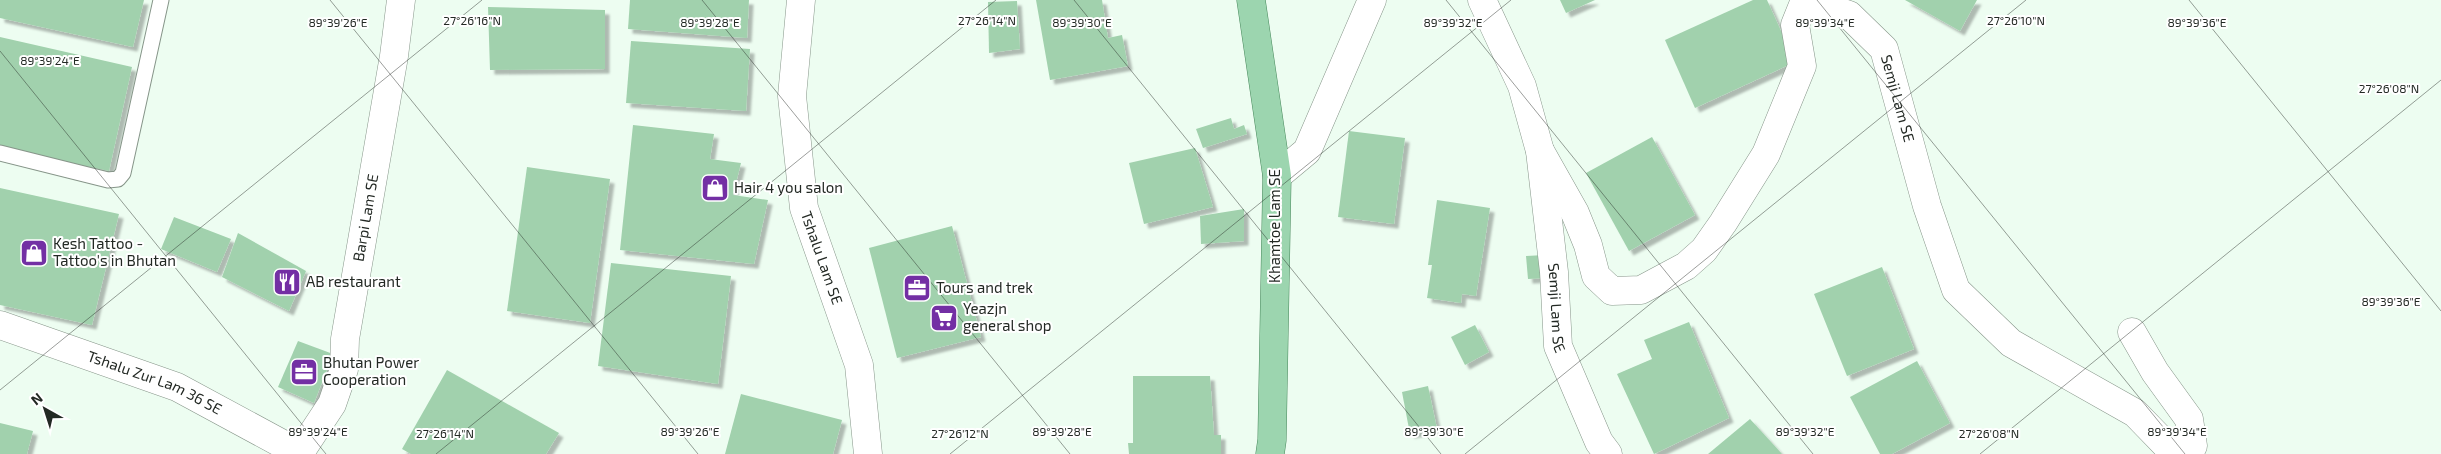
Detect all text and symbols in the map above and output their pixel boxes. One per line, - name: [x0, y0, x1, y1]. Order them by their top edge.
- text: 27°26'16"N: [443, 13, 501, 27]
- text: 27°26'14"N: [958, 13, 1016, 27]
- text: 27°26'10"N: [1987, 13, 2045, 27]
- text: 89°39'26"E: [308, 15, 368, 29]
- text: 89°39'28"E: [680, 15, 740, 29]
- text: 89°39'30"E: [1052, 15, 1112, 29]
- text: 89°39'32"E: [1424, 15, 1483, 29]
- text: 89°39'34"E: [1795, 15, 1855, 29]
- text: 89°39'36"E: [2167, 15, 2227, 29]
- text: 89°39'24"E: [20, 53, 80, 67]
- street label: Semji Lam SE: [1878, 53, 1919, 144]
- text: 27°26'08"N: [2359, 81, 2419, 95]
- street label: Khamtoe Lam SE: [1265, 169, 1283, 283]
- street label: Barpi Lam SE: [349, 172, 381, 263]
- shop icon: Hair 4 you salon: [700, 173, 730, 203]
- place label: Hair 4 you salon: [734, 178, 843, 196]
- street label: Tshalu Lam SE: [798, 209, 847, 307]
- place label: Kesh Tattoo - Tattoo's in Bhutan: [53, 234, 176, 269]
- shop icon: Kesh Tattoo - Tattoo's in Bhutan: [19, 238, 49, 268]
- street label: Semji Lam SE: [1545, 262, 1570, 355]
- restaurant icon: AB restaurant: [272, 267, 302, 297]
- place label: AB restaurant: [306, 272, 401, 290]
- office icon: Tours and trek: [902, 273, 932, 303]
- place label: Tours and trek: [936, 278, 1033, 296]
- text: 89°39'36"E: [2361, 294, 2421, 308]
- place label: Yeazjn general shop: [963, 299, 1051, 334]
- supermarket icon: Yeazjn general shop: [929, 303, 959, 333]
- street label: Tshalu Zur Lam 36 SE: [85, 346, 225, 418]
- place label: Bhutan Power Cooperation: [323, 353, 419, 388]
- office icon: Bhutan Power Cooperation: [289, 357, 319, 387]
- north arrow: [20, 384, 70, 434]
- text: N: [27, 389, 46, 408]
- text: 89°39'24"E: [288, 424, 348, 438]
- text: 89°39'26"E: [660, 424, 720, 438]
- text: 89°39'28"E: [1032, 424, 1092, 438]
- text: 89°39'30"E: [1404, 424, 1464, 438]
- text: 89°39'32"E: [1776, 424, 1835, 438]
- text: 89°39'34"E: [2147, 424, 2207, 438]
- text: 27°26'14"N: [416, 426, 474, 440]
- text: 27°26'12"N: [931, 426, 989, 440]
- text: 27°26'08"N: [1959, 426, 2019, 440]

